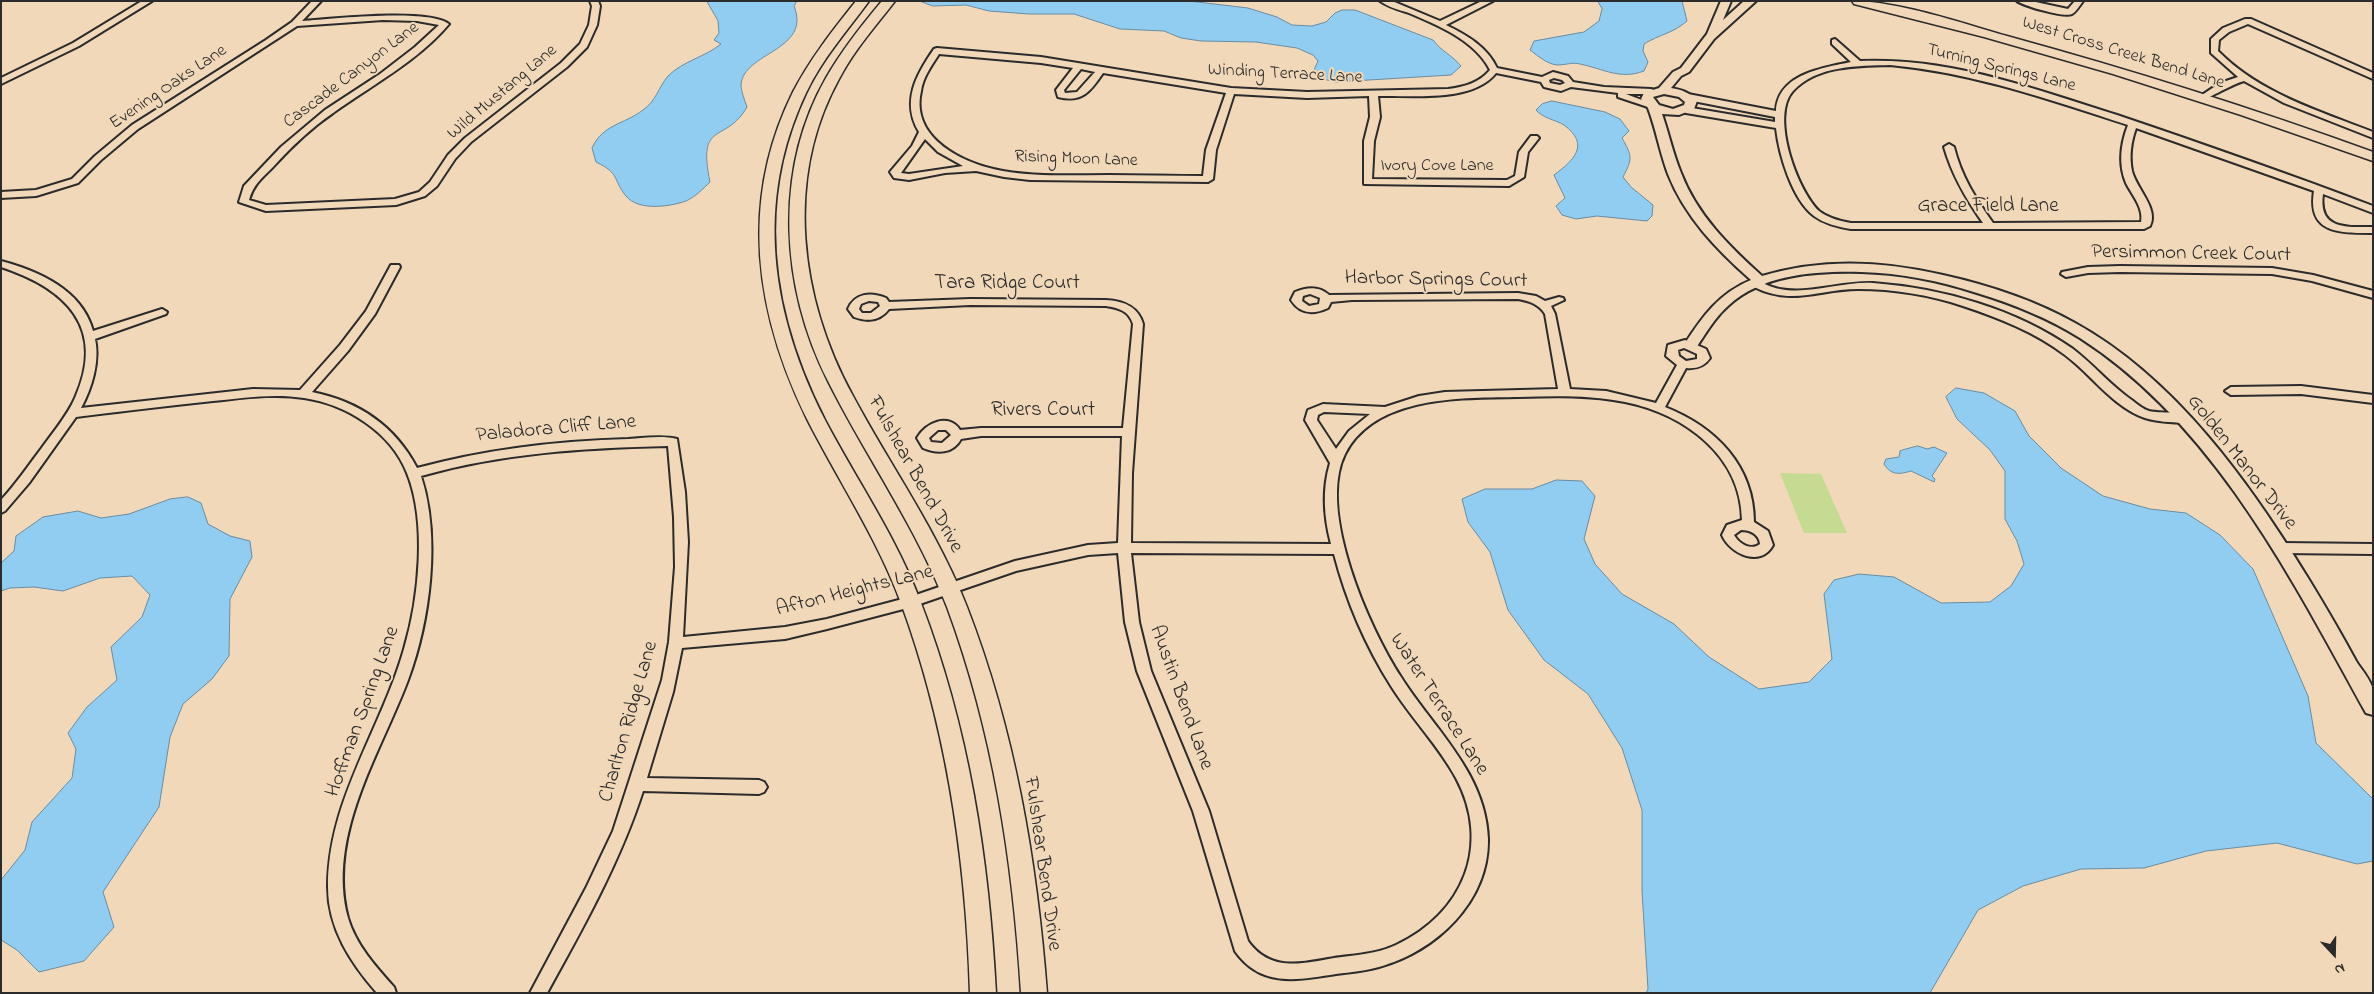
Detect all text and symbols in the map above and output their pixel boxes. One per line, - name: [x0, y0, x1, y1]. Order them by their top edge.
- street label: West Cross Creek Bend Lane: [2019, 13, 2227, 95]
- street label: Cascade Canyon Lane: [280, 18, 424, 134]
- street label: Turning Springs Lane: [1924, 40, 2078, 98]
- street label: Evening Oaks Lane: [106, 41, 232, 135]
- street label: Wild Mustang Lane: [444, 41, 562, 145]
- street label: Winding Terrace Lane: [1207, 60, 1363, 90]
- street label: Rising Moon Lane: [1014, 147, 1138, 173]
- street label: Ivory Cove Lane: [1380, 156, 1494, 178]
- street label: Grace Field Lane: [1917, 195, 2059, 221]
- street label: Persimmon Creek Court: [2091, 241, 2291, 269]
- street label: Harbor Springs Court: [1344, 267, 1528, 295]
- street label: Tara Ridge Court: [934, 272, 1080, 298]
- street label: Golden Manor Drive: [2180, 390, 2302, 536]
- street label: Fulshear Bend Drive: [860, 392, 968, 558]
- street label: Rivers Court: [991, 399, 1095, 425]
- street label: Paladora Cliff Lane: [475, 410, 637, 450]
- street label: Afton Heights Lane: [774, 560, 936, 624]
- street label: Austin Bend Lane: [1142, 622, 1218, 774]
- street label: Hoffman Spring Lane: [321, 623, 407, 801]
- street label: Water Terrace Lane: [1383, 629, 1493, 781]
- street label: Charlton Ridge Lane: [595, 638, 665, 806]
- street label: Fulshear Bend Drive: [1016, 775, 1066, 953]
- north arrow: [2309, 929, 2359, 979]
- text: N: [2331, 957, 2348, 980]

